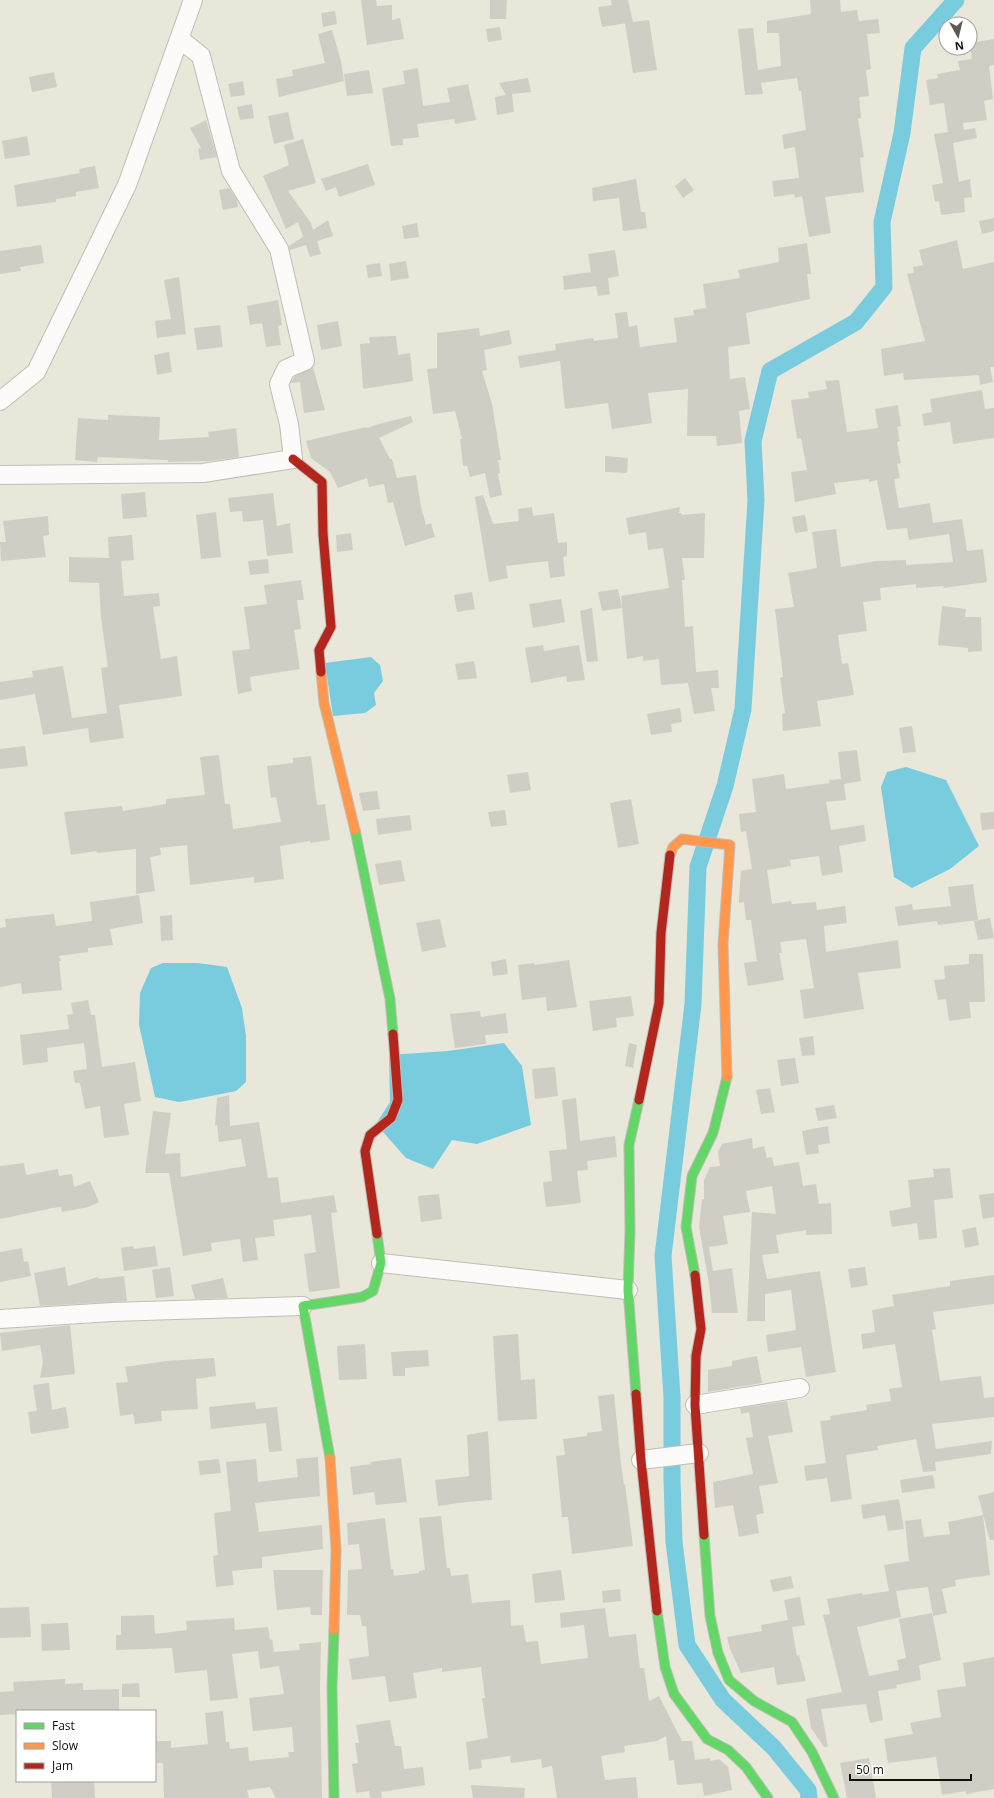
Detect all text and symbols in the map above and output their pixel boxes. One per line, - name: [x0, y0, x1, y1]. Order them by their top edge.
- north arrow: [938, 16, 978, 56]
- text: N: [954, 38, 965, 54]
- legend: [16, 1710, 156, 1782]
- text: Fast: [52, 1717, 75, 1734]
- text: Slow: [52, 1737, 79, 1754]
- scale bar: [850, 1756, 971, 1782]
- text: Jam: [51, 1757, 73, 1774]
- text: 50 m: [856, 1761, 884, 1778]

